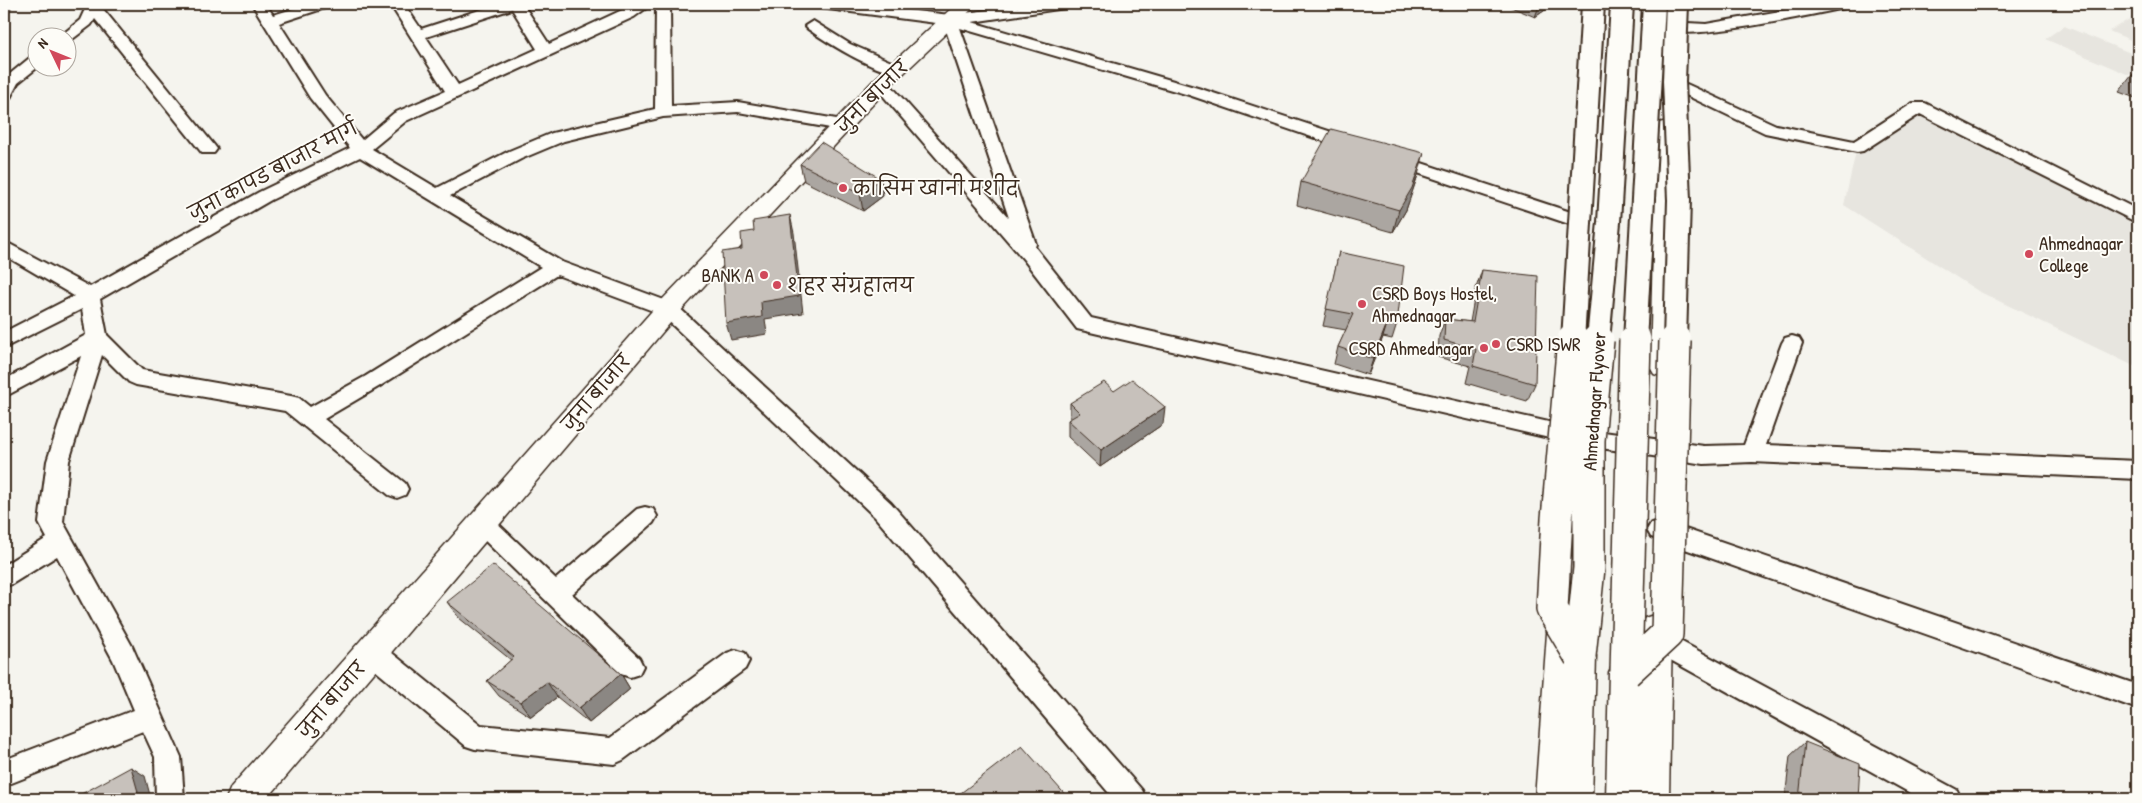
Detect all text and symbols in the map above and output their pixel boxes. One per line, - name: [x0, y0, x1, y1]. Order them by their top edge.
- north arrow: [28, 28, 78, 78]
- text: N: [33, 33, 52, 52]
- street label: जुना बाजार: [829, 53, 917, 140]
- street label: जुना कापड बाजार मार्ग: [182, 112, 365, 228]
- place label: कासिम खानी मशीद: [852, 173, 1020, 201]
- marker: कासिम खानी मशीद: [837, 182, 849, 194]
- place label: Ahmednagar College: [2039, 230, 2124, 278]
- marker: Ahmednagar College: [2023, 248, 2035, 260]
- place label: BANK A: [701, 262, 754, 288]
- marker: BANK A: [758, 269, 770, 281]
- place label: शहर संग्रहालय: [787, 272, 915, 298]
- marker: शहर संग्रहालय: [771, 279, 783, 291]
- place label: CSRD Boys Hostel, Ahmednagar: [1372, 280, 1497, 328]
- marker: CSRD Boys Hostel, Ahmednagar: [1356, 298, 1368, 310]
- street label: Ahmednagar Flyover: [1576, 330, 1612, 471]
- place label: CSRD ISWR: [1506, 331, 1581, 357]
- place label: CSRD Ahmednagar: [1348, 335, 1475, 361]
- marker: CSRD ISWR: [1490, 338, 1502, 350]
- marker: CSRD Ahmednagar: [1478, 342, 1490, 354]
- street label: जुना बाजार: [555, 347, 639, 438]
- street label: जुना बाजार: [290, 654, 374, 745]

